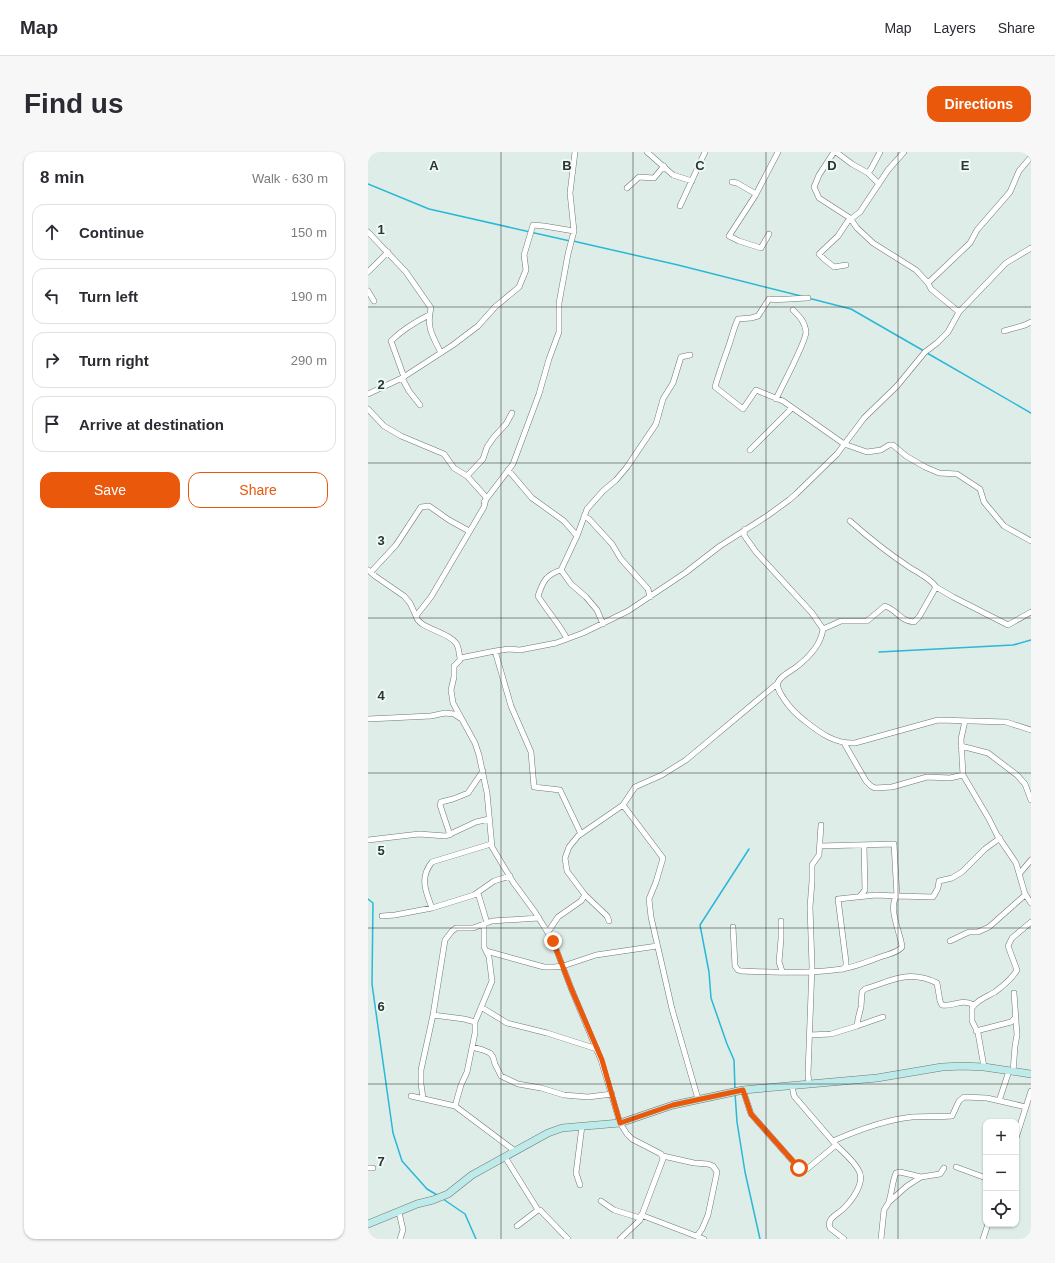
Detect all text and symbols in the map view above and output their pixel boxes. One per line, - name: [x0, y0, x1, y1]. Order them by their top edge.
- text: Map: [20, 17, 58, 38]
- text: Map: [884, 20, 912, 36]
- text: Layers: [934, 20, 976, 36]
- text: Share: [998, 20, 1035, 36]
- button: Directions: [927, 86, 1031, 122]
- text: Find us: [24, 88, 124, 119]
- text: A: [429, 158, 439, 173]
- text: B: [562, 158, 572, 173]
- text: C: [695, 158, 705, 173]
- text: D: [827, 158, 837, 173]
- text: E: [961, 158, 970, 173]
- text: 8 min: [40, 168, 84, 187]
- text: Walk · 630 m: [252, 171, 328, 186]
- icon: ahead: [41, 221, 63, 243]
- text: 1: [377, 222, 385, 237]
- text: Continue: [79, 224, 144, 241]
- text: 150 m: [291, 225, 327, 240]
- icon: left: [41, 285, 63, 307]
- text: Turn left: [79, 288, 138, 305]
- text: 190 m: [291, 289, 327, 304]
- icon: right: [41, 349, 63, 371]
- text: Turn right: [79, 352, 149, 369]
- text: 290 m: [291, 353, 327, 368]
- text: 2: [377, 377, 385, 392]
- icon: arrive: [41, 413, 63, 435]
- text: Arrive at destination: [79, 416, 224, 433]
- button: Save: [40, 472, 180, 508]
- button: Share: [188, 472, 328, 508]
- text: 3: [377, 533, 385, 548]
- text: 4: [377, 688, 385, 703]
- text: 5: [377, 843, 385, 858]
- route end: [544, 932, 562, 950]
- text: 6: [377, 999, 385, 1014]
- map controls: [983, 1119, 1019, 1227]
- button: +: [983, 1119, 1019, 1155]
- text: 7: [377, 1154, 385, 1169]
- button: −: [983, 1155, 1019, 1191]
- route start: [790, 1159, 808, 1177]
- button: locate: [983, 1191, 1019, 1227]

